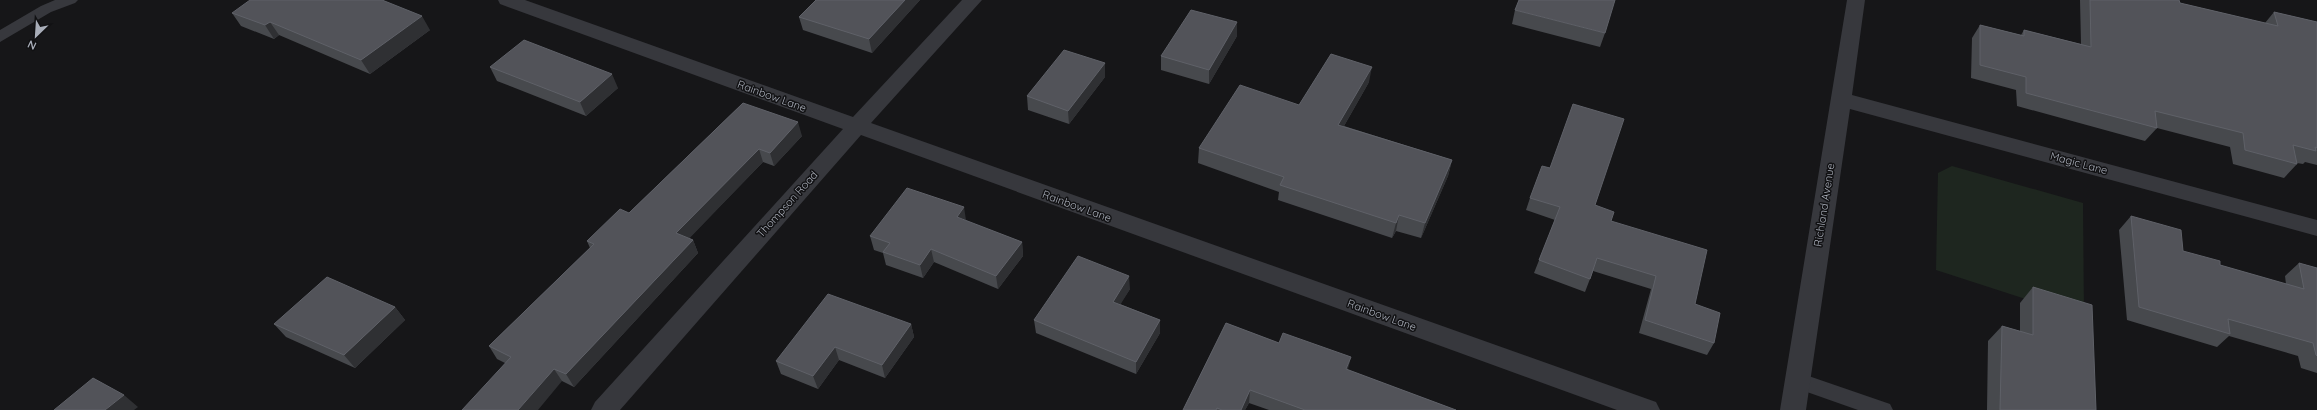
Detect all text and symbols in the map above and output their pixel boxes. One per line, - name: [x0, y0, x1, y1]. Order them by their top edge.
- north arrow: [16, 16, 56, 56]
- text: N: [25, 37, 38, 53]
- street label: Rainbow Lane: [736, 77, 808, 115]
- street label: Magic Lane: [2049, 149, 2109, 177]
- street label: Richland Avenue: [1810, 162, 1838, 248]
- street label: Thompson Road: [753, 168, 821, 240]
- street label: Rainbow Lane: [1041, 187, 1113, 225]
- street label: Rainbow Lane: [1346, 296, 1418, 334]

